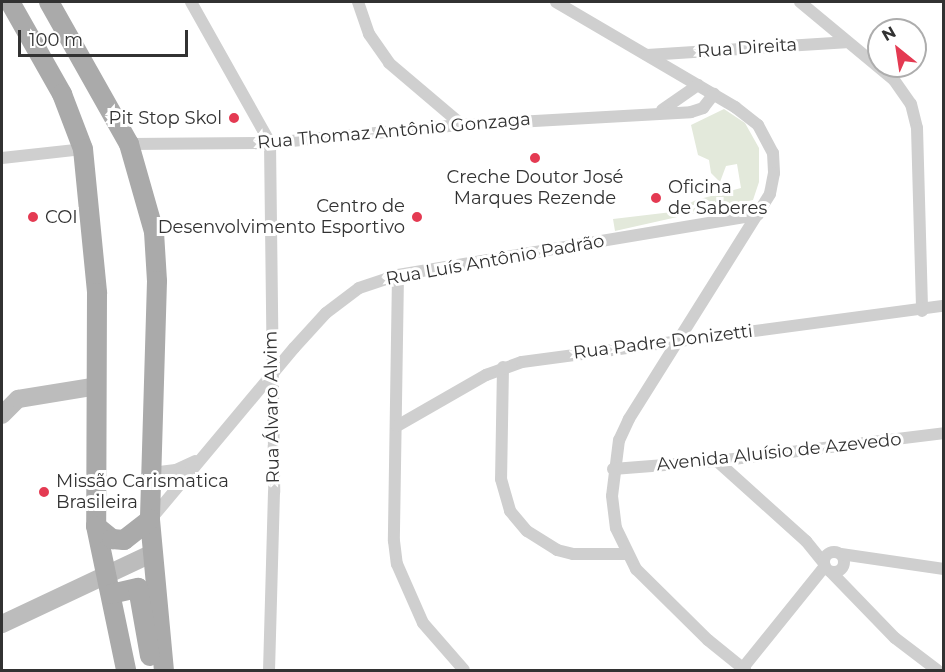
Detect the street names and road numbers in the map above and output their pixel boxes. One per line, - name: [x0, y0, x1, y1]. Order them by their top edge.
- street label: Rua Direita: [696, 34, 798, 62]
- street label: Rua Thomaz Antônio Gonzaga: [256, 108, 532, 154]
- street label: Rua Luís Antônio Padrão: [384, 230, 606, 290]
- street label: Rua Padre Donizetti: [572, 320, 754, 364]
- street label: Rua Álvaro Alvim: [260, 330, 284, 484]
- street label: Avenida Aluísio de Azevedo: [656, 428, 902, 476]

